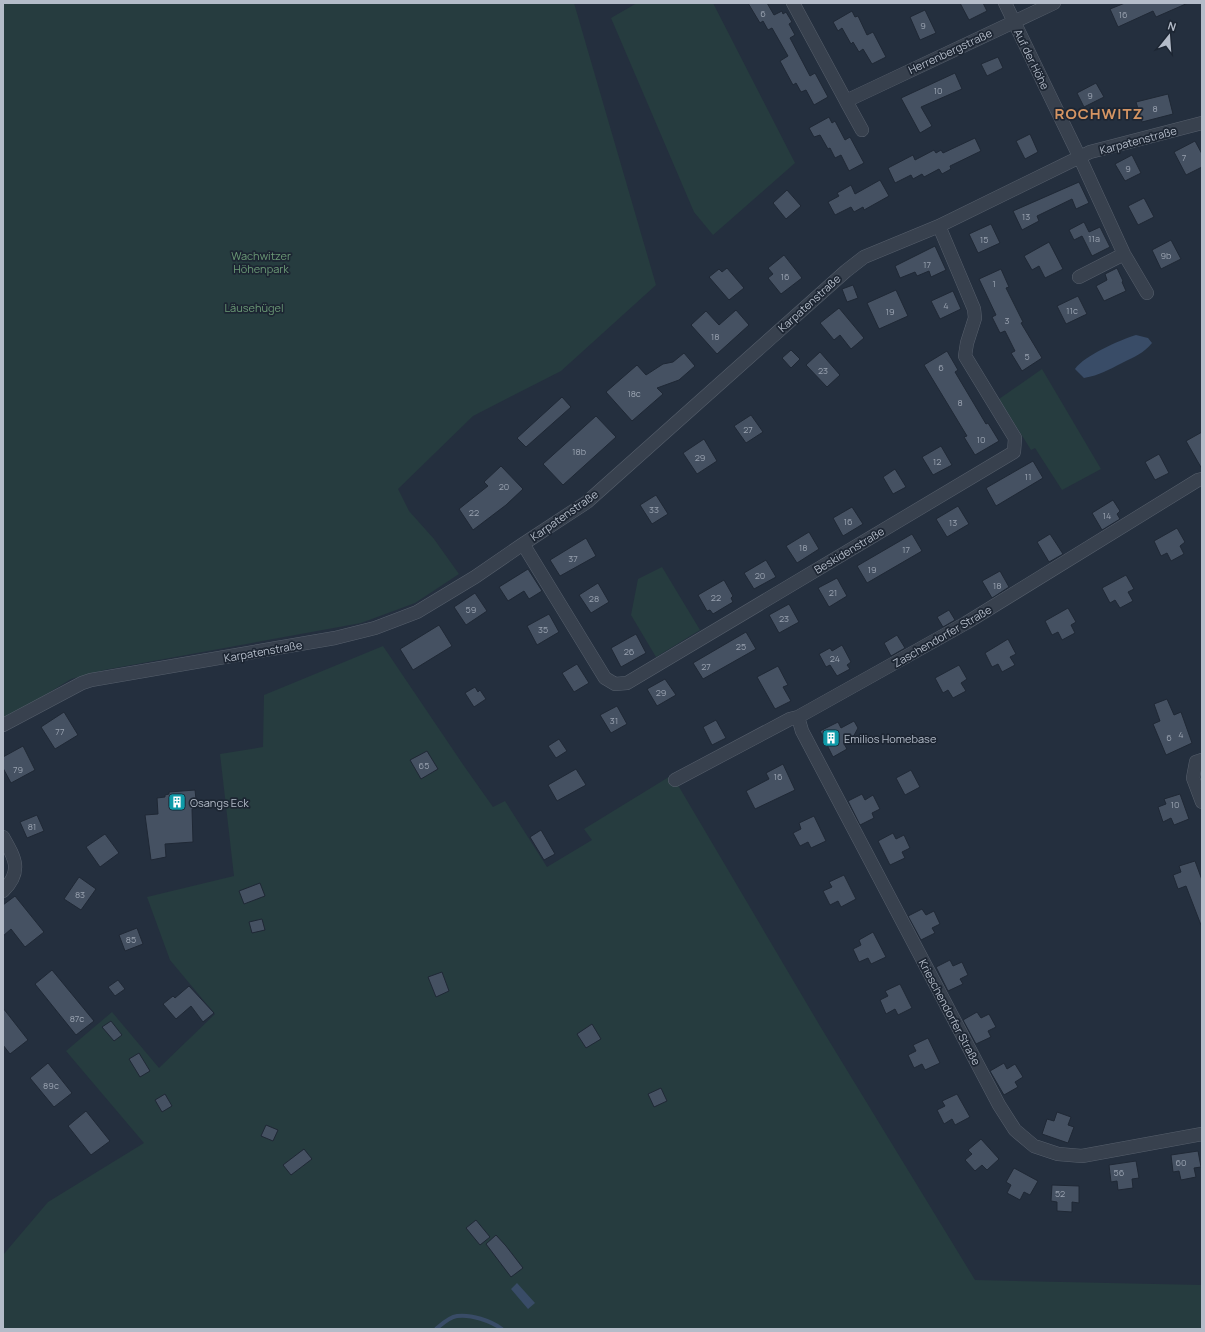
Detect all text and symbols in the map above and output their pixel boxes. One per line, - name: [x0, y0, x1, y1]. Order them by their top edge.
- house number: 6: [760, 7, 766, 20]
- house number: 16: [1118, 8, 1128, 21]
- north arrow: [1149, 16, 1189, 56]
- text: N: [1166, 18, 1178, 34]
- house number: 9: [920, 19, 926, 32]
- street label: Herrenbergstraße: [906, 25, 995, 77]
- street label: Auf der Höhe: [1011, 26, 1053, 92]
- house number: 10: [934, 84, 943, 97]
- house number: 9: [1087, 89, 1093, 102]
- house number: 8: [1152, 102, 1158, 115]
- district label: ROCHWITZ: [1055, 103, 1143, 124]
- street label: Karpatenstraße: [1098, 122, 1179, 158]
- house number: 7: [1182, 151, 1187, 164]
- house number: 9: [1125, 162, 1131, 175]
- house number: 13: [1022, 210, 1030, 223]
- house number: 11a: [1088, 232, 1100, 245]
- house number: 15: [980, 233, 988, 246]
- park label: Wachwitzer Höhenpark: [231, 248, 291, 276]
- house number: 9b: [1161, 249, 1171, 262]
- house number: 17: [923, 258, 931, 271]
- house number: 16: [780, 270, 790, 283]
- street label: Karpatenstraße: [775, 271, 844, 335]
- house number: 1: [992, 277, 996, 290]
- house number: 4: [943, 299, 949, 312]
- park label: Läusehügel: [224, 300, 284, 315]
- house number: 11c: [1066, 304, 1078, 317]
- house number: 19: [885, 305, 895, 318]
- house number: 3: [1005, 314, 1010, 327]
- house number: 18: [711, 330, 719, 343]
- house number: 5: [1024, 350, 1030, 363]
- house number: 6: [938, 361, 944, 374]
- house number: 23: [818, 364, 828, 377]
- house number: 18c: [627, 387, 641, 400]
- house number: 8: [957, 396, 963, 409]
- house number: 27: [743, 423, 753, 436]
- house number: 10: [977, 433, 986, 446]
- house number: 18b: [572, 445, 586, 458]
- house number: 29: [695, 451, 705, 464]
- house number: 12: [933, 455, 941, 468]
- house number: 11: [1024, 470, 1032, 483]
- house number: 20: [499, 480, 509, 493]
- street label: Karpatenstraße: [527, 486, 601, 544]
- house number: 33: [649, 503, 659, 516]
- house number: 22: [469, 506, 479, 519]
- house number: 14: [1103, 509, 1111, 522]
- house number: 16: [843, 515, 853, 528]
- house number: 13: [949, 516, 957, 529]
- street label: Beskidenstraße: [811, 523, 887, 577]
- house number: 18: [799, 541, 807, 554]
- house number: 17: [902, 543, 910, 556]
- house number: 37: [568, 552, 578, 565]
- house number: 19: [867, 563, 877, 576]
- house number: 20: [755, 569, 765, 582]
- house number: 18: [993, 579, 1001, 592]
- house number: 21: [829, 586, 837, 599]
- house number: 22: [711, 591, 721, 604]
- house number: 28: [589, 592, 599, 605]
- street label: Zaschendorfer Straße: [890, 601, 994, 670]
- house number: 59: [466, 603, 476, 616]
- house number: 23: [779, 612, 789, 625]
- house number: 35: [538, 623, 548, 636]
- street label: Karpatenstraße: [223, 637, 304, 665]
- house number: 25: [736, 640, 746, 653]
- house number: 26: [624, 645, 635, 658]
- house number: 24: [830, 652, 840, 665]
- house number: 27: [701, 660, 711, 673]
- house number: 29: [656, 686, 666, 699]
- house number: 31: [610, 714, 618, 727]
- house number: 77: [55, 725, 65, 738]
- building icon: Emilios Homebase: [821, 728, 841, 748]
- house number: 4: [1178, 728, 1184, 741]
- place label: Emilios Homebase: [844, 731, 937, 746]
- house number: 6: [1166, 731, 1172, 744]
- house number: 65: [419, 759, 429, 772]
- house number: 79: [13, 763, 23, 776]
- house number: 16: [773, 770, 783, 783]
- building icon: Osangs Eck: [167, 792, 187, 812]
- place label: Osangs Eck: [190, 795, 249, 810]
- house number: 10: [1171, 798, 1180, 811]
- house number: 81: [28, 820, 36, 833]
- house number: 83: [75, 888, 85, 901]
- house number: 85: [126, 933, 136, 946]
- street label: Krieschendorfer Straße: [916, 956, 985, 1068]
- house number: 87c: [70, 1012, 84, 1025]
- house number: 89c: [43, 1079, 59, 1092]
- house number: 60: [1175, 1156, 1187, 1169]
- house number: 56: [1114, 1166, 1125, 1179]
- house number: 52: [1055, 1187, 1065, 1200]

